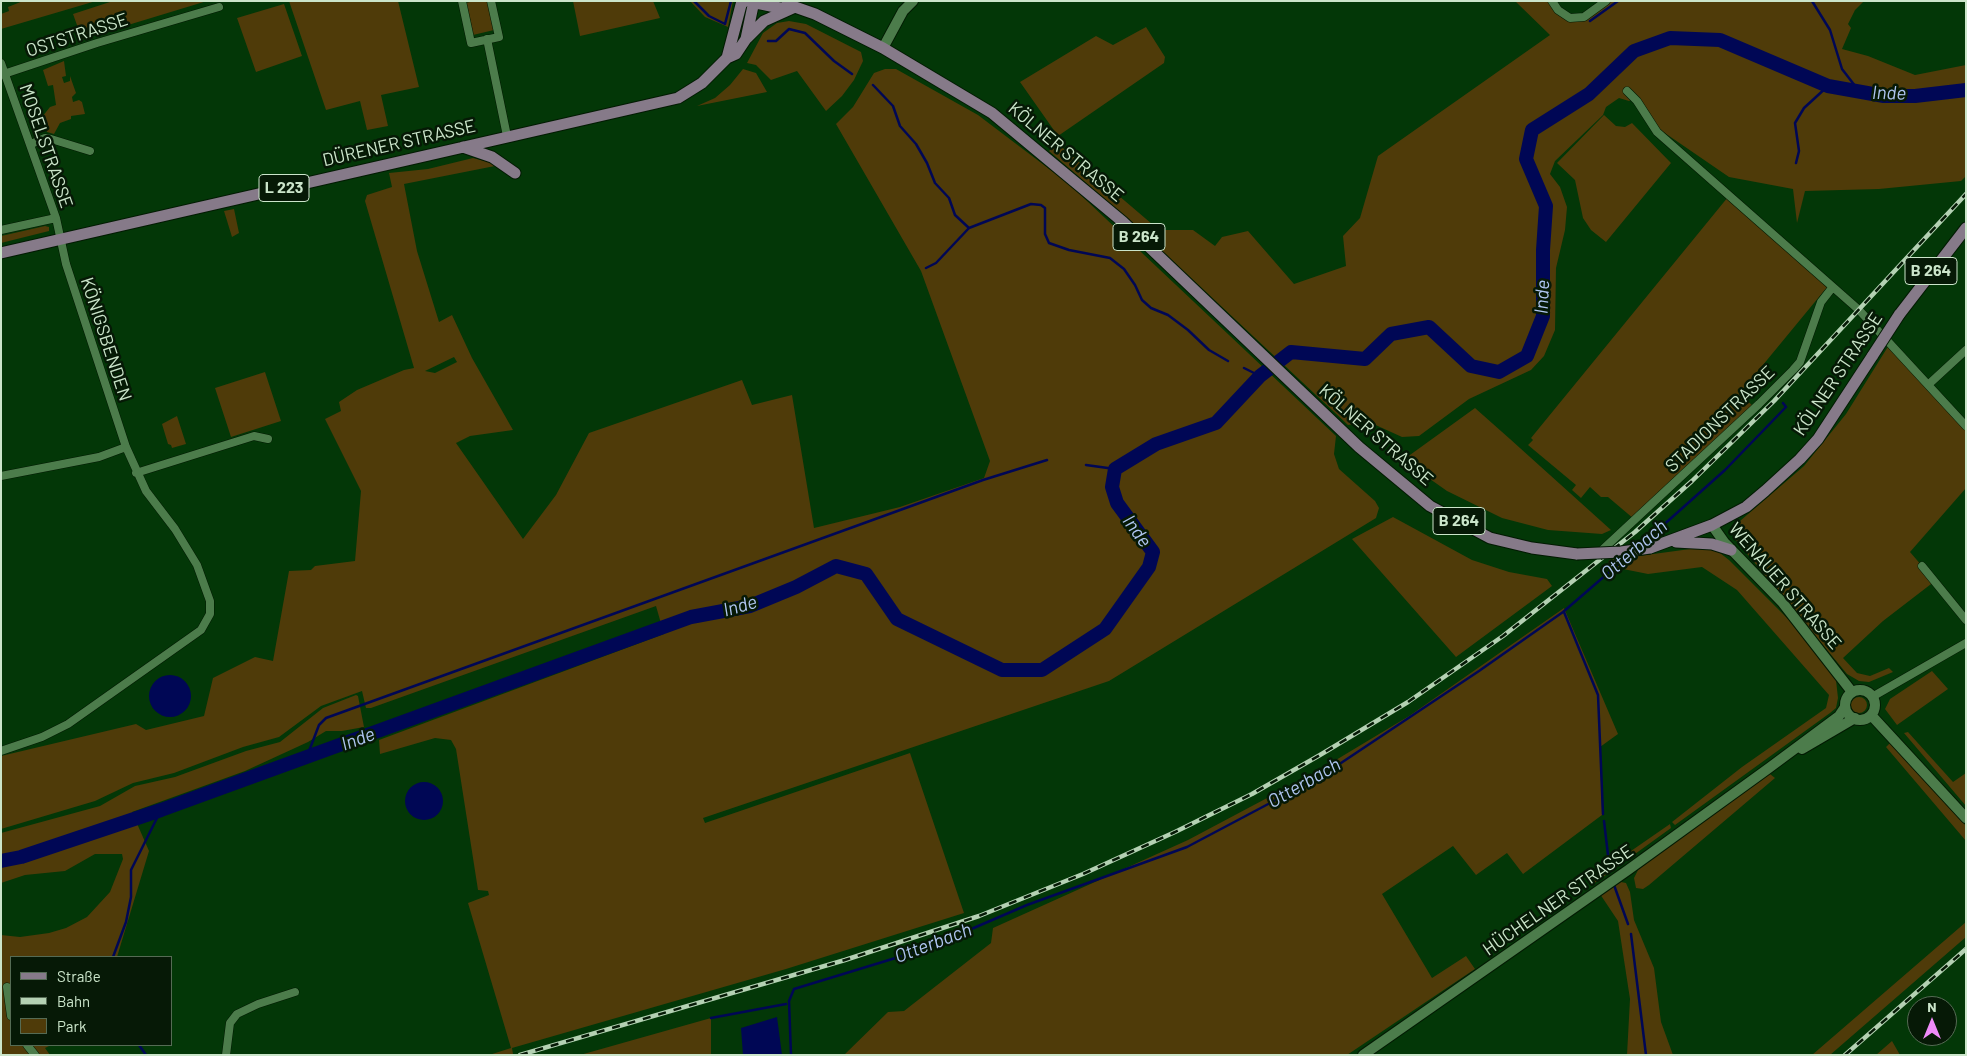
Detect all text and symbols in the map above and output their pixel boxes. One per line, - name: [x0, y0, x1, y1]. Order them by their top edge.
- street label: OSTSTRASSE: [23, 8, 131, 62]
- street label: MOSELSTRASSE: [15, 81, 77, 211]
- water label: Inde: [1872, 81, 1906, 105]
- street label: KÖLNER STRASSE: [1004, 97, 1128, 207]
- street label: DÜRENER STRASSE: [320, 115, 478, 171]
- road number: L 223: [259, 174, 309, 202]
- road number: B 264: [1113, 223, 1165, 250]
- road number: B 264: [1905, 258, 1957, 284]
- street label: KÖNIGSBENDEN: [76, 274, 136, 404]
- water label: Inde: [1530, 279, 1554, 315]
- street label: KÖLNER STRASSE: [1789, 308, 1887, 440]
- street label: STADIONSTRASSE: [1661, 361, 1779, 477]
- street label: KÖLNER STRASSE: [1315, 380, 1437, 490]
- road number: B 264: [1433, 508, 1485, 534]
- water label: Inde: [1118, 510, 1156, 552]
- water label: Otterbach: [1596, 515, 1672, 585]
- street label: WENAUER STRASSE: [1724, 518, 1846, 654]
- water label: Inde: [720, 590, 760, 622]
- water label: Inde: [338, 722, 378, 756]
- water label: Otterbach: [1263, 753, 1345, 813]
- street label: HÜCHELNER STRASSE: [1479, 840, 1637, 960]
- water label: Otterbach: [891, 918, 975, 968]
- legend: [10, 956, 172, 1046]
- text: Straße: [57, 967, 101, 985]
- text: Bahn: [57, 992, 90, 1010]
- north arrow: [1907, 996, 1957, 1046]
- text: N: [1927, 998, 1937, 1015]
- text: Park: [57, 1017, 86, 1035]

